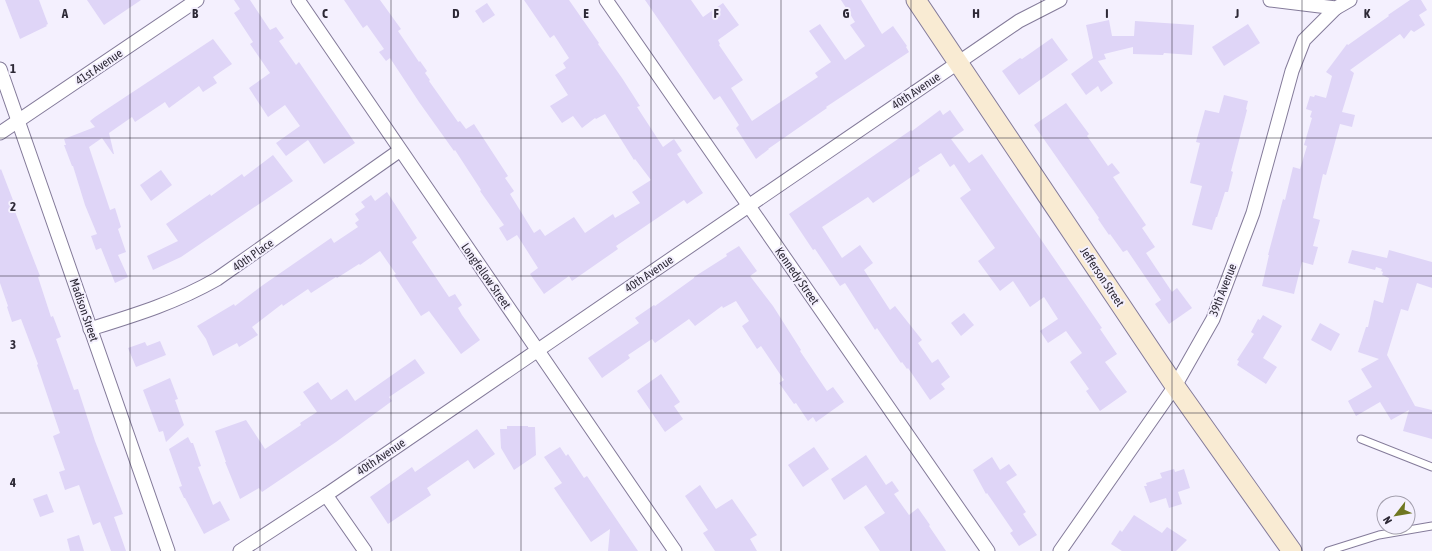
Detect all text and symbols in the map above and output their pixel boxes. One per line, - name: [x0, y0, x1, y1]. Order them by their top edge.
- text: A: [61, 6, 69, 21]
- text: B: [192, 6, 199, 21]
- text: C: [322, 6, 328, 21]
- text: D: [452, 6, 460, 21]
- text: E: [583, 6, 589, 21]
- text: F: [713, 6, 719, 21]
- text: G: [843, 6, 850, 21]
- text: H: [972, 6, 980, 21]
- text: I: [1105, 6, 1109, 21]
- text: J: [1234, 6, 1239, 21]
- text: K: [1364, 6, 1371, 21]
- street label: 41st Avenue: [73, 46, 125, 88]
- text: 1: [10, 61, 16, 76]
- street label: 40th Avenue: [889, 70, 943, 112]
- text: 2: [10, 199, 16, 214]
- street label: 40th Place: [230, 236, 276, 274]
- street label: Longfellow Street: [458, 240, 514, 312]
- street label: Kennedy Street: [772, 245, 822, 308]
- street label: Jefferson Street: [1077, 245, 1127, 310]
- street label: 40th Avenue: [622, 253, 676, 295]
- street label: 39th Avenue: [1207, 262, 1239, 318]
- street label: Madison Street: [67, 277, 101, 344]
- text: 3: [10, 337, 16, 352]
- street label: 40th Avenue: [354, 436, 408, 478]
- text: 4: [9, 475, 16, 490]
- north arrow: [1376, 495, 1416, 535]
- text: N: [1381, 514, 1394, 526]

